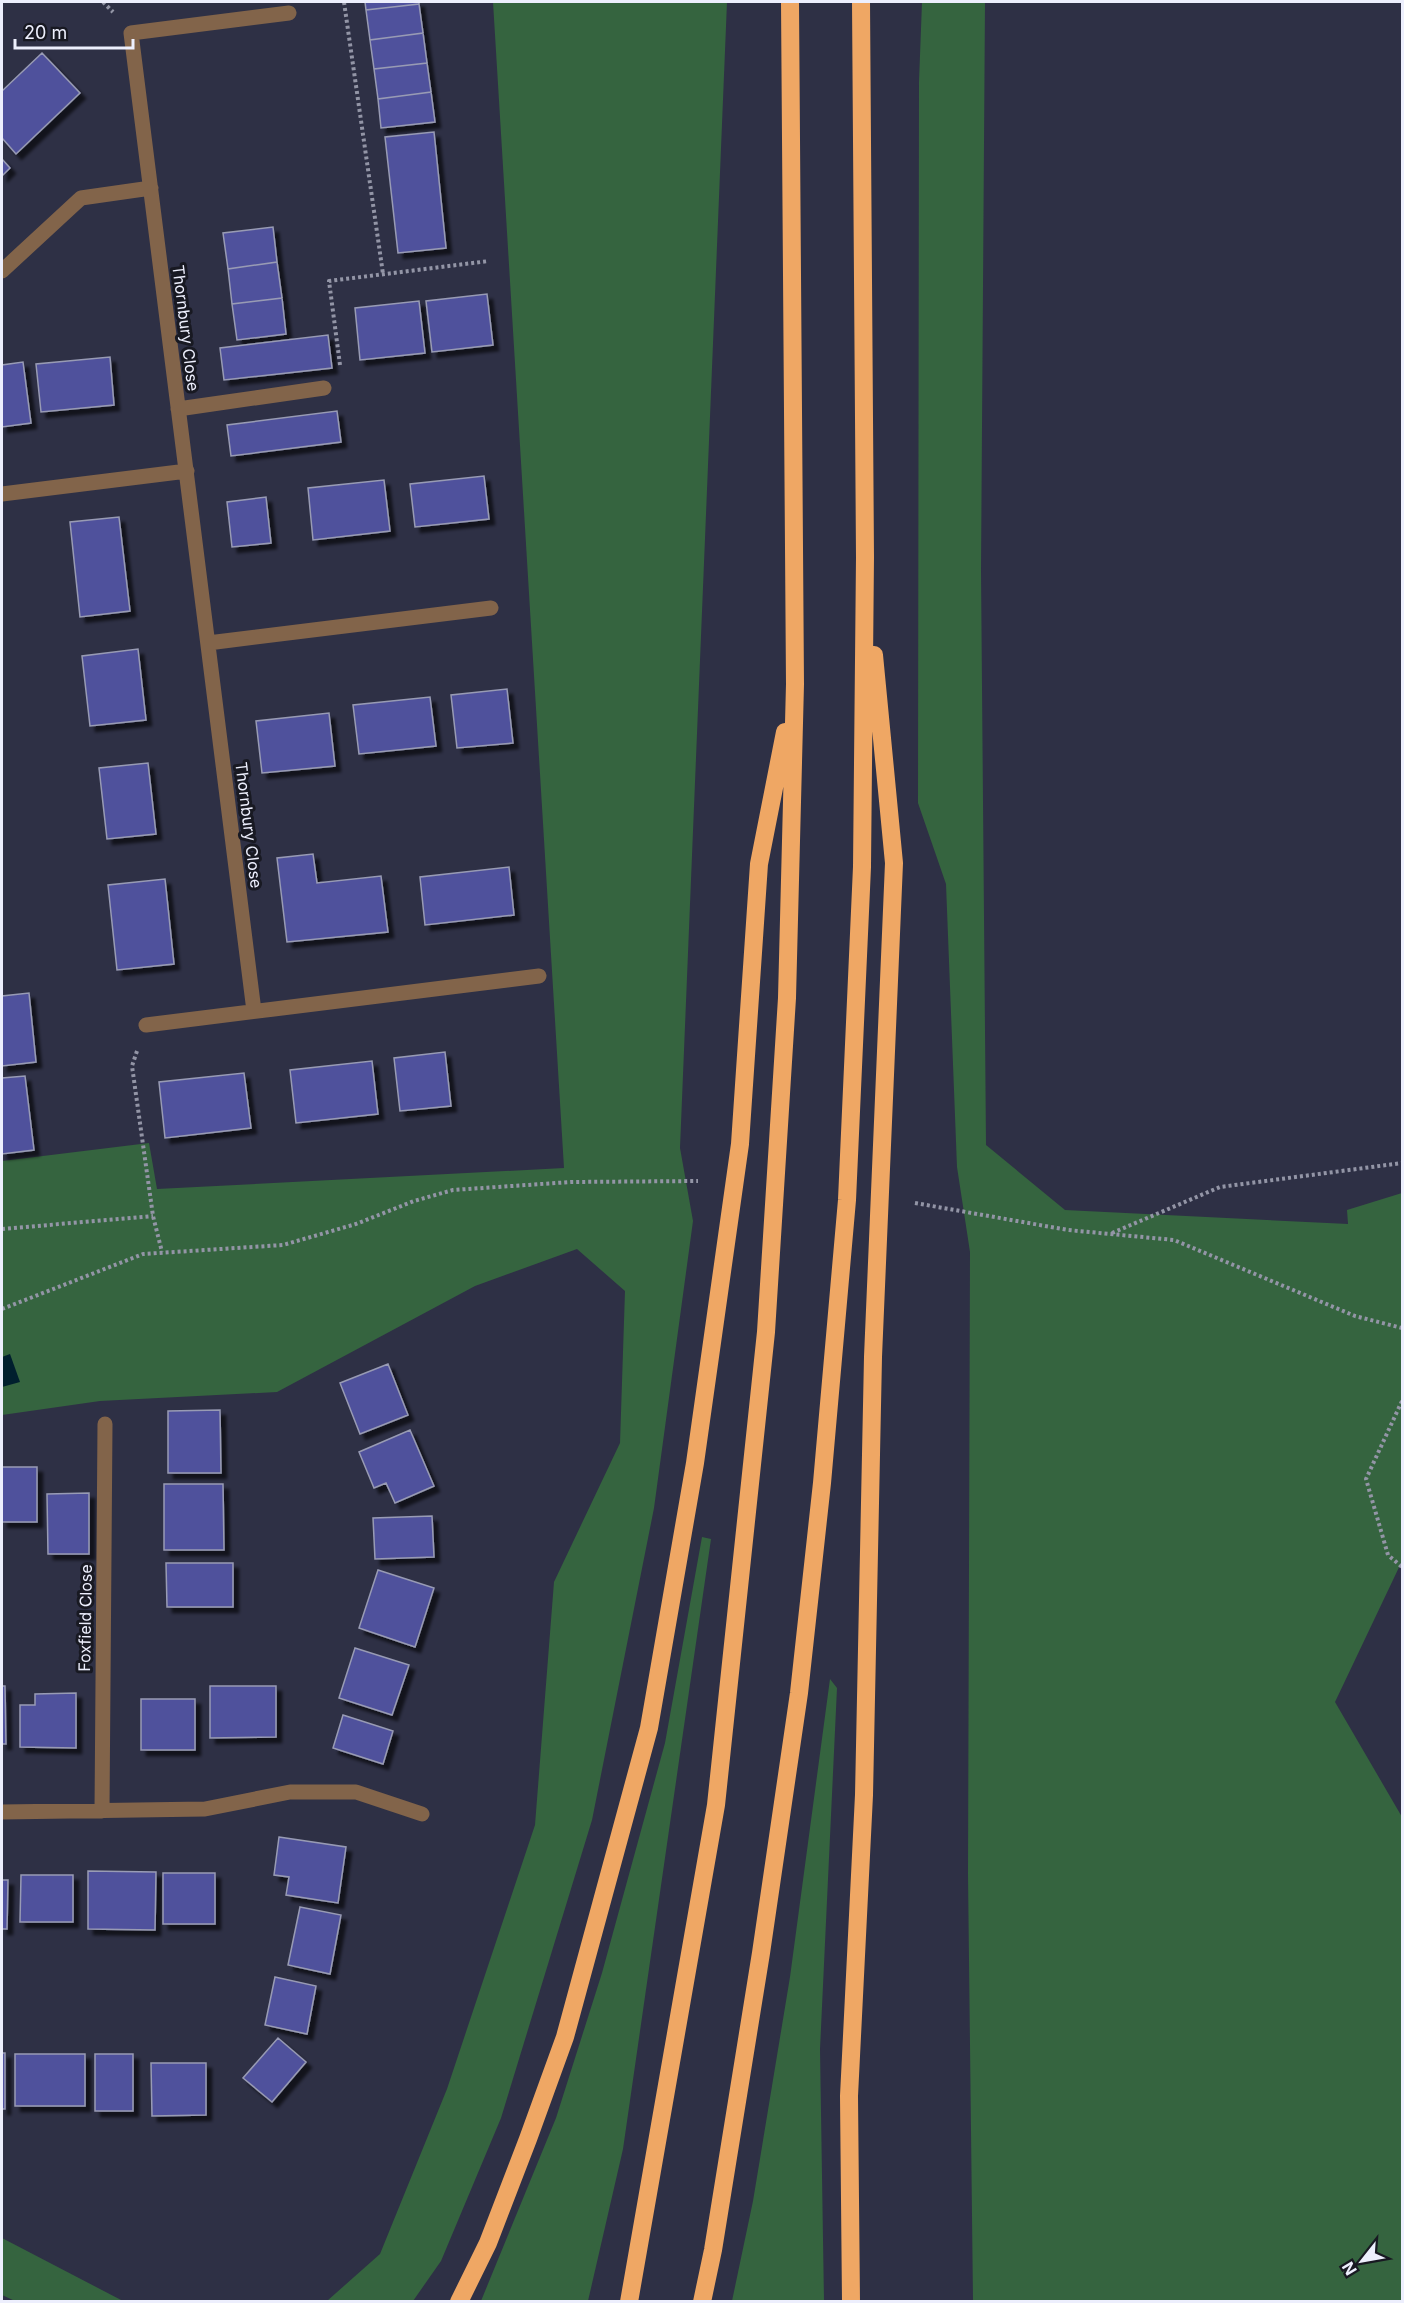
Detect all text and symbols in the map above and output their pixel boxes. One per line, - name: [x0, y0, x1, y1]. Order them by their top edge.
- scale bar: [15, 12, 134, 50]
- text: 20 m: [24, 22, 67, 43]
- street label: Thornbury Close: [168, 264, 204, 392]
- street label: Thornbury Close: [231, 761, 267, 889]
- street label: Foxfield Close: [74, 1564, 96, 1672]
- north arrow: [1332, 2231, 1392, 2291]
- text: N: [1337, 2258, 1361, 2279]

